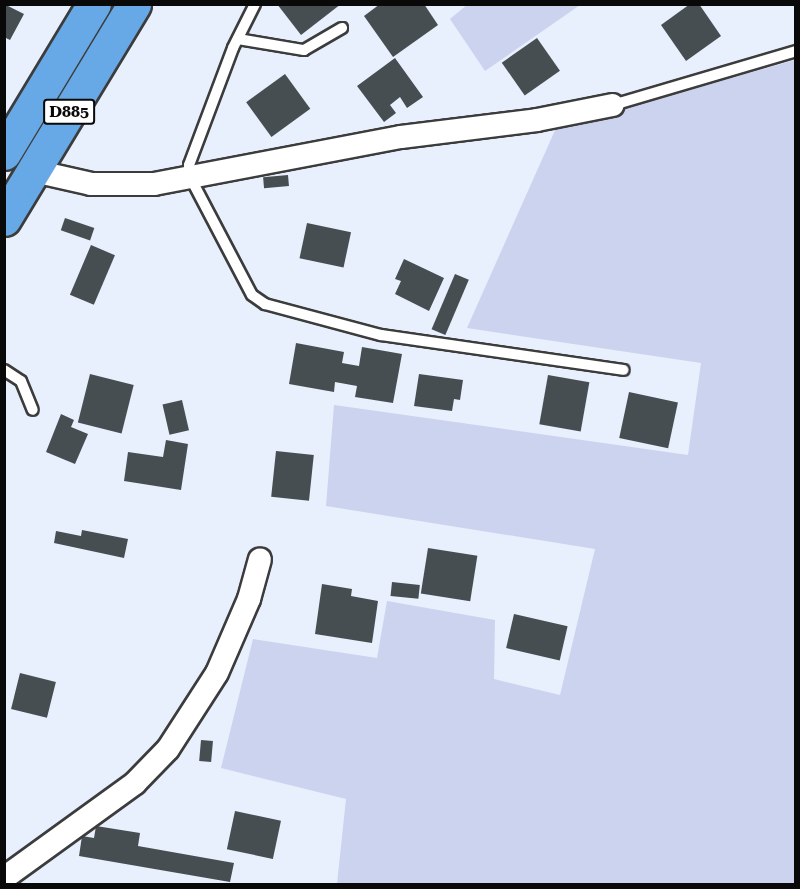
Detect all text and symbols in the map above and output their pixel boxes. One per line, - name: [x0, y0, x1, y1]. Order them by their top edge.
- road number: D885: [42, 99, 96, 125]

